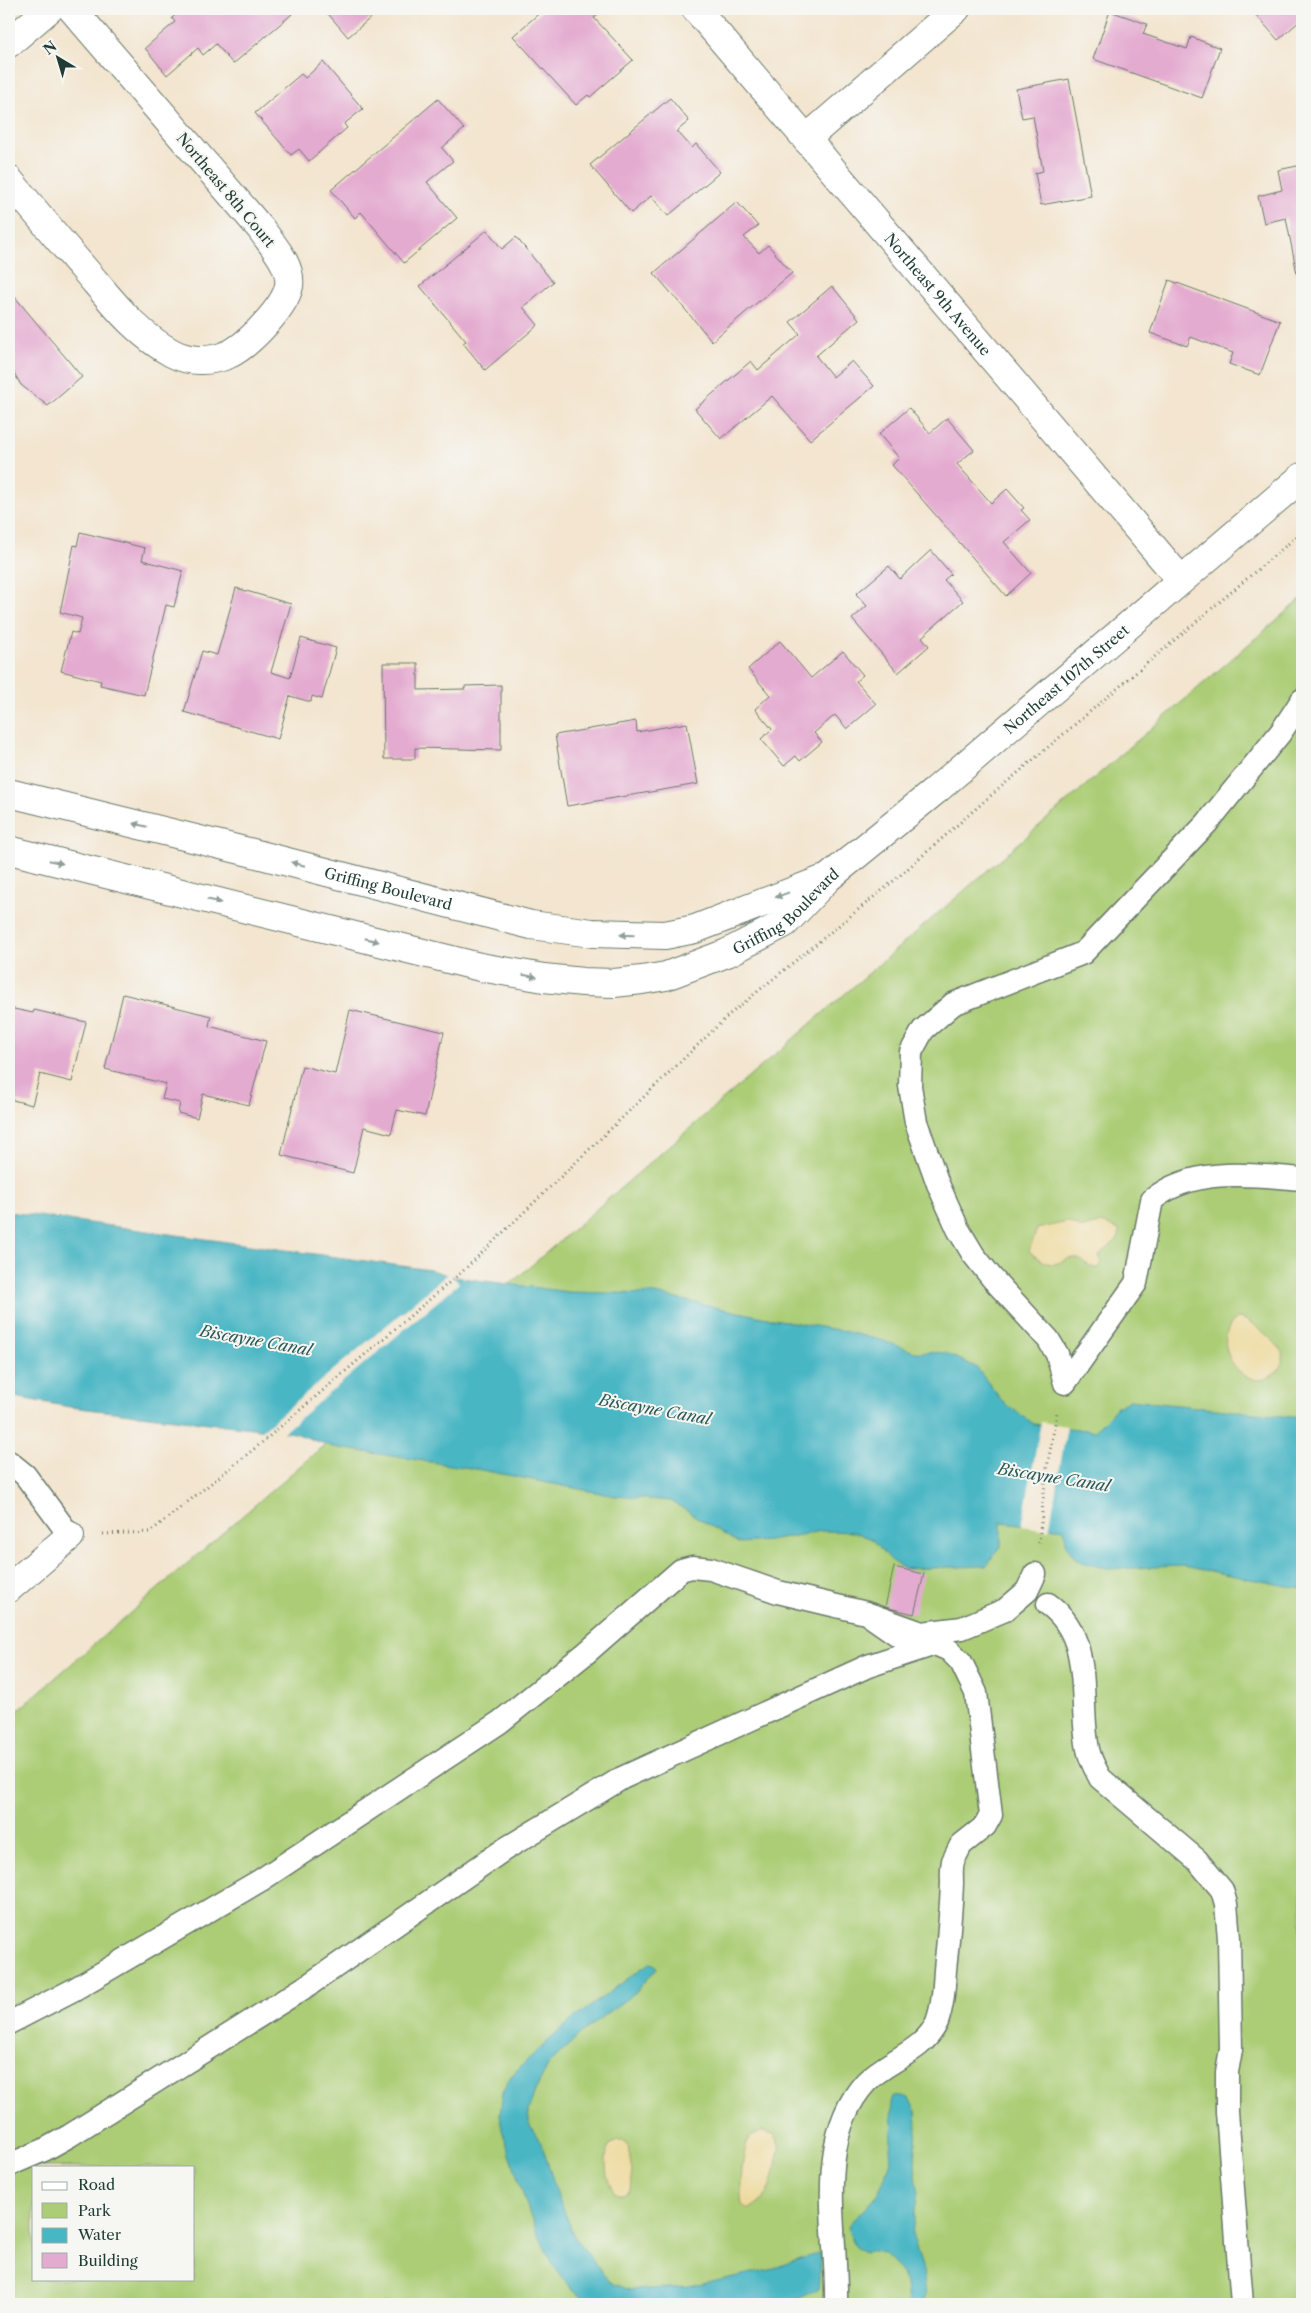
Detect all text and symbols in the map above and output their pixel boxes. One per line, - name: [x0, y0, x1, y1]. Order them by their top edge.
- north arrow: [32, 32, 82, 82]
- text: N: [40, 37, 60, 59]
- street label: Northeast 8th Court: [173, 129, 280, 252]
- street label: Northeast 9th Avenue: [881, 229, 995, 359]
- street label: Northeast 107th Street: [999, 620, 1133, 738]
- one-way arrow: [133, 821, 148, 829]
- one-way arrow: [49, 858, 64, 866]
- one-way arrow: [290, 860, 305, 868]
- street label: Griffing Boulevard: [322, 862, 454, 914]
- street label: Griffing Boulevard: [729, 864, 842, 958]
- one-way arrow: [774, 891, 789, 899]
- one-way arrow: [206, 897, 221, 905]
- one-way arrow: [619, 931, 635, 939]
- one-way arrow: [364, 936, 379, 944]
- one-way arrow: [522, 972, 538, 980]
- water label: Biscayne Canal: [196, 1320, 315, 1360]
- water label: Biscayne Canal: [595, 1389, 714, 1429]
- water label: Biscayne Canal: [994, 1458, 1113, 1496]
- legend: [32, 2166, 195, 2280]
- text: Road: [78, 2175, 115, 2194]
- text: Park: [78, 2201, 112, 2220]
- text: Water: [77, 2225, 122, 2244]
- text: Building: [78, 2251, 138, 2270]

